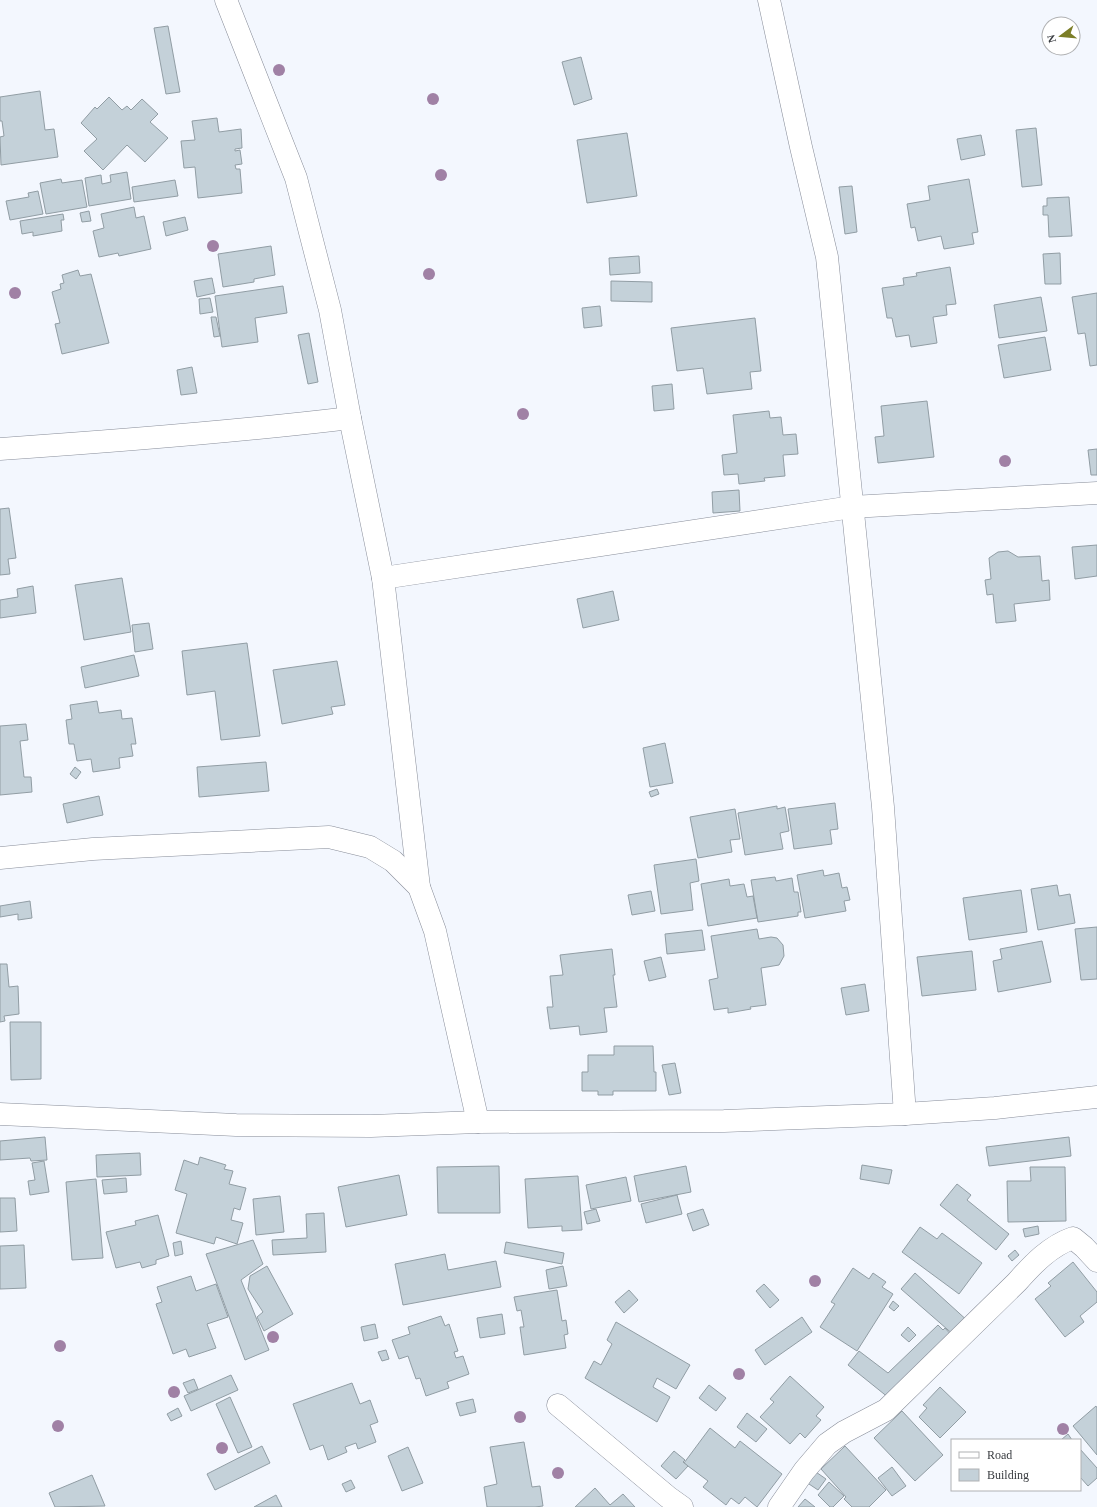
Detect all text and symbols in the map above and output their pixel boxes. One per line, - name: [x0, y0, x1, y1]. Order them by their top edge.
- north arrow: [1041, 16, 1081, 56]
- text: N: [1045, 33, 1058, 44]
- legend: [951, 1439, 1081, 1491]
- text: Road: [987, 1448, 1012, 1462]
- text: Building: [987, 1468, 1029, 1482]

